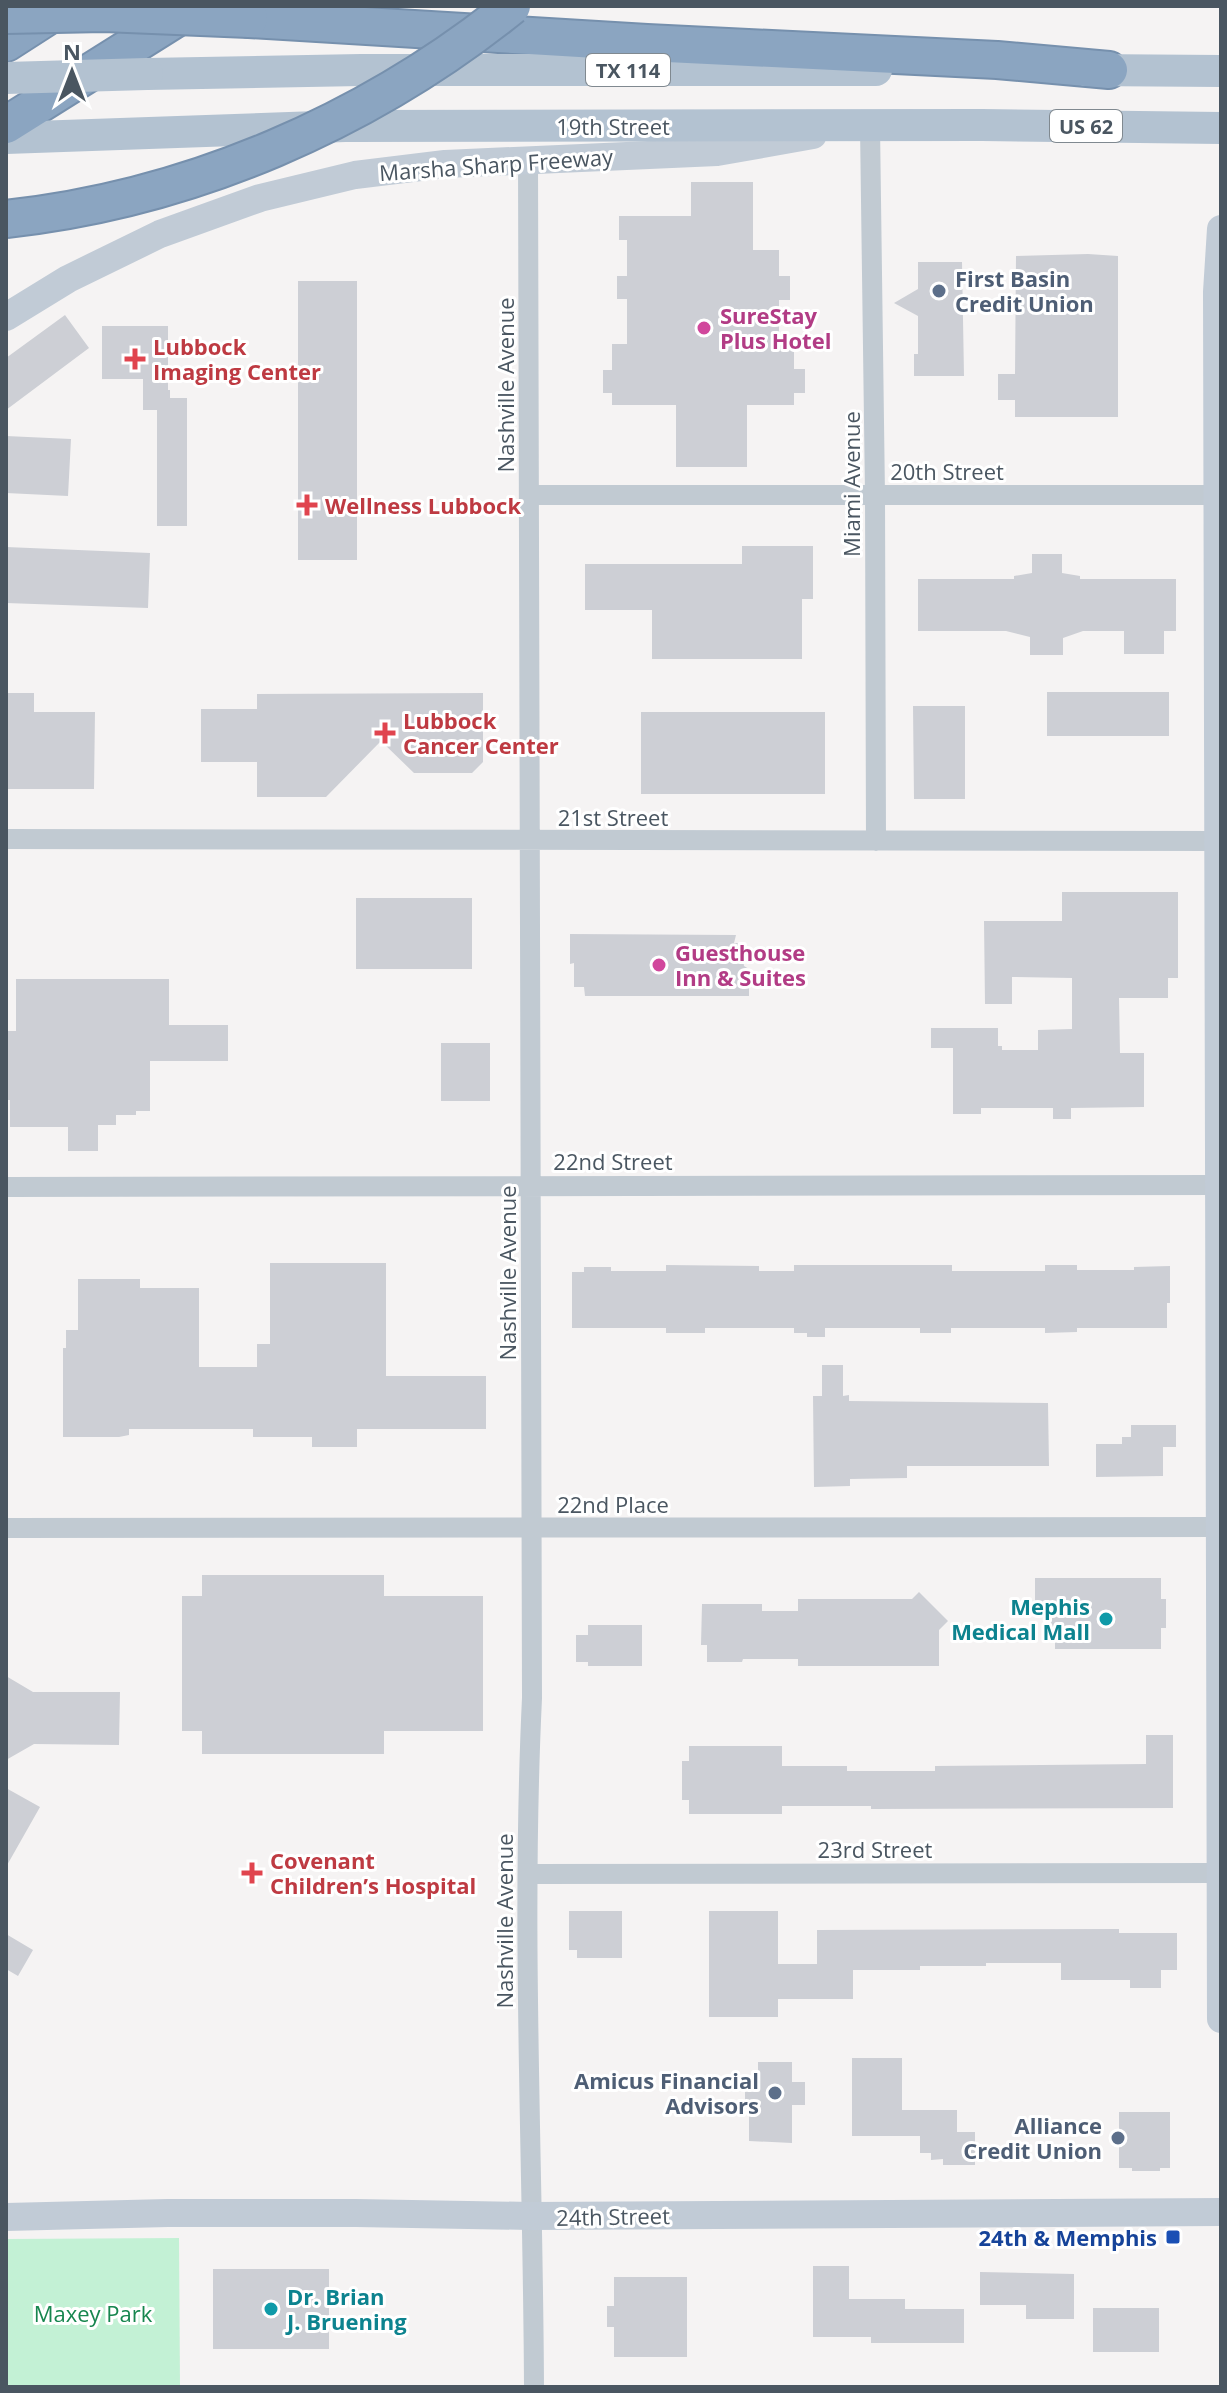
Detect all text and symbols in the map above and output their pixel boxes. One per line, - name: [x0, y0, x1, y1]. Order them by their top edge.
- north arrow: [32, 32, 112, 112]
- text: N: [63, 36, 81, 66]
- road number: TX 114: [586, 54, 670, 86]
- road number: US 62: [1050, 110, 1122, 142]
- street label: 19th Street: [556, 111, 670, 141]
- street label: Marsha Sharp Freeway: [378, 141, 615, 187]
- place label: First Basin Credit Union: [955, 263, 1094, 318]
- marker: First Basin Credit Union: [930, 282, 948, 300]
- street label: Nashville Avenue: [490, 297, 520, 473]
- place label: SureStay Plus Hotel: [720, 300, 831, 355]
- marker: SureStay Plus Hotel: [695, 319, 713, 337]
- place label: Lubbock Imaging Center: [153, 331, 321, 386]
- marker: Lubbock Imaging Center: [124, 348, 146, 370]
- street label: Miami Avenue: [836, 411, 866, 557]
- street label: 20th Street: [890, 456, 1004, 486]
- place label: Wellness Lubbock: [325, 490, 521, 520]
- marker: Wellness Lubbock: [296, 494, 318, 516]
- place label: Lubbock Cancer Center: [403, 705, 559, 760]
- marker: Lubbock Cancer Center: [374, 722, 396, 744]
- street label: 21st Street: [558, 802, 668, 832]
- place label: Guesthouse Inn & Suites: [675, 937, 806, 992]
- marker: Guesthouse Inn & Suites: [650, 956, 668, 974]
- street label: 22nd Street: [553, 1146, 673, 1176]
- street label: Nashville Avenue: [492, 1185, 522, 1361]
- street label: 22nd Place: [557, 1489, 669, 1519]
- place label: Mephis Medical Mall: [951, 1591, 1090, 1646]
- marker: Mephis Medical Mall: [1097, 1610, 1115, 1628]
- street label: Nashville Avenue: [489, 1833, 519, 2009]
- street label: 23rd Street: [818, 1834, 933, 1864]
- place label: Covenant Children’s Hospital: [270, 1845, 476, 1900]
- marker: Covenant Children’s Hospital: [241, 1862, 263, 1884]
- place label: Amicus Financial Advisors: [574, 2065, 759, 2120]
- marker: Amicus Financial Advisors: [766, 2084, 784, 2102]
- place label: Alliance Credit Union: [963, 2110, 1102, 2165]
- marker: Alliance Credit Union: [1109, 2129, 1127, 2147]
- street label: 24th Street: [556, 2200, 670, 2232]
- place label: 24th & Memphis: [979, 2222, 1157, 2252]
- marker: 24th & Memphis: [1164, 2228, 1182, 2246]
- place label: Dr. Brian J. Bruening: [285, 2281, 407, 2336]
- park label: Maxey Park: [34, 2298, 153, 2328]
- marker: Dr. Brian J. Bruening: [262, 2300, 280, 2318]

